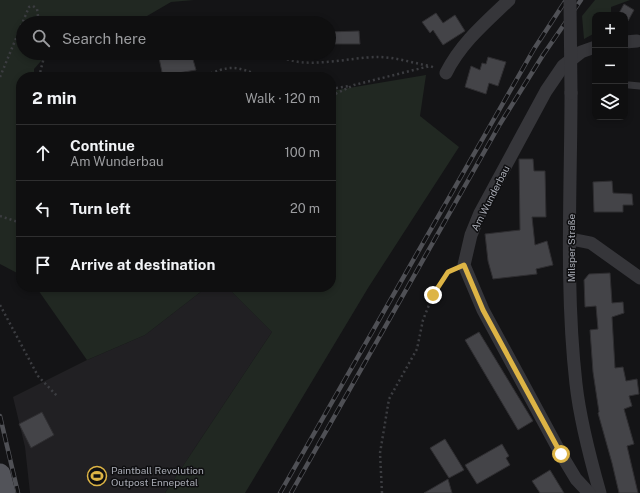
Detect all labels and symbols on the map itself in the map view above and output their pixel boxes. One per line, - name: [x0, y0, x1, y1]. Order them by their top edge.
- street label: Am Wunderbau: [468, 163, 512, 233]
- street label: Milsper Straße: [565, 213, 577, 282]
- route end: [424, 286, 442, 304]
- route start: [552, 445, 570, 463]
- place label: Paintball Revolution Outpost Ennepetal: [111, 464, 204, 488]
- sports icon: Paintball Revolution Outpost Ennepetal: [86, 465, 108, 487]

